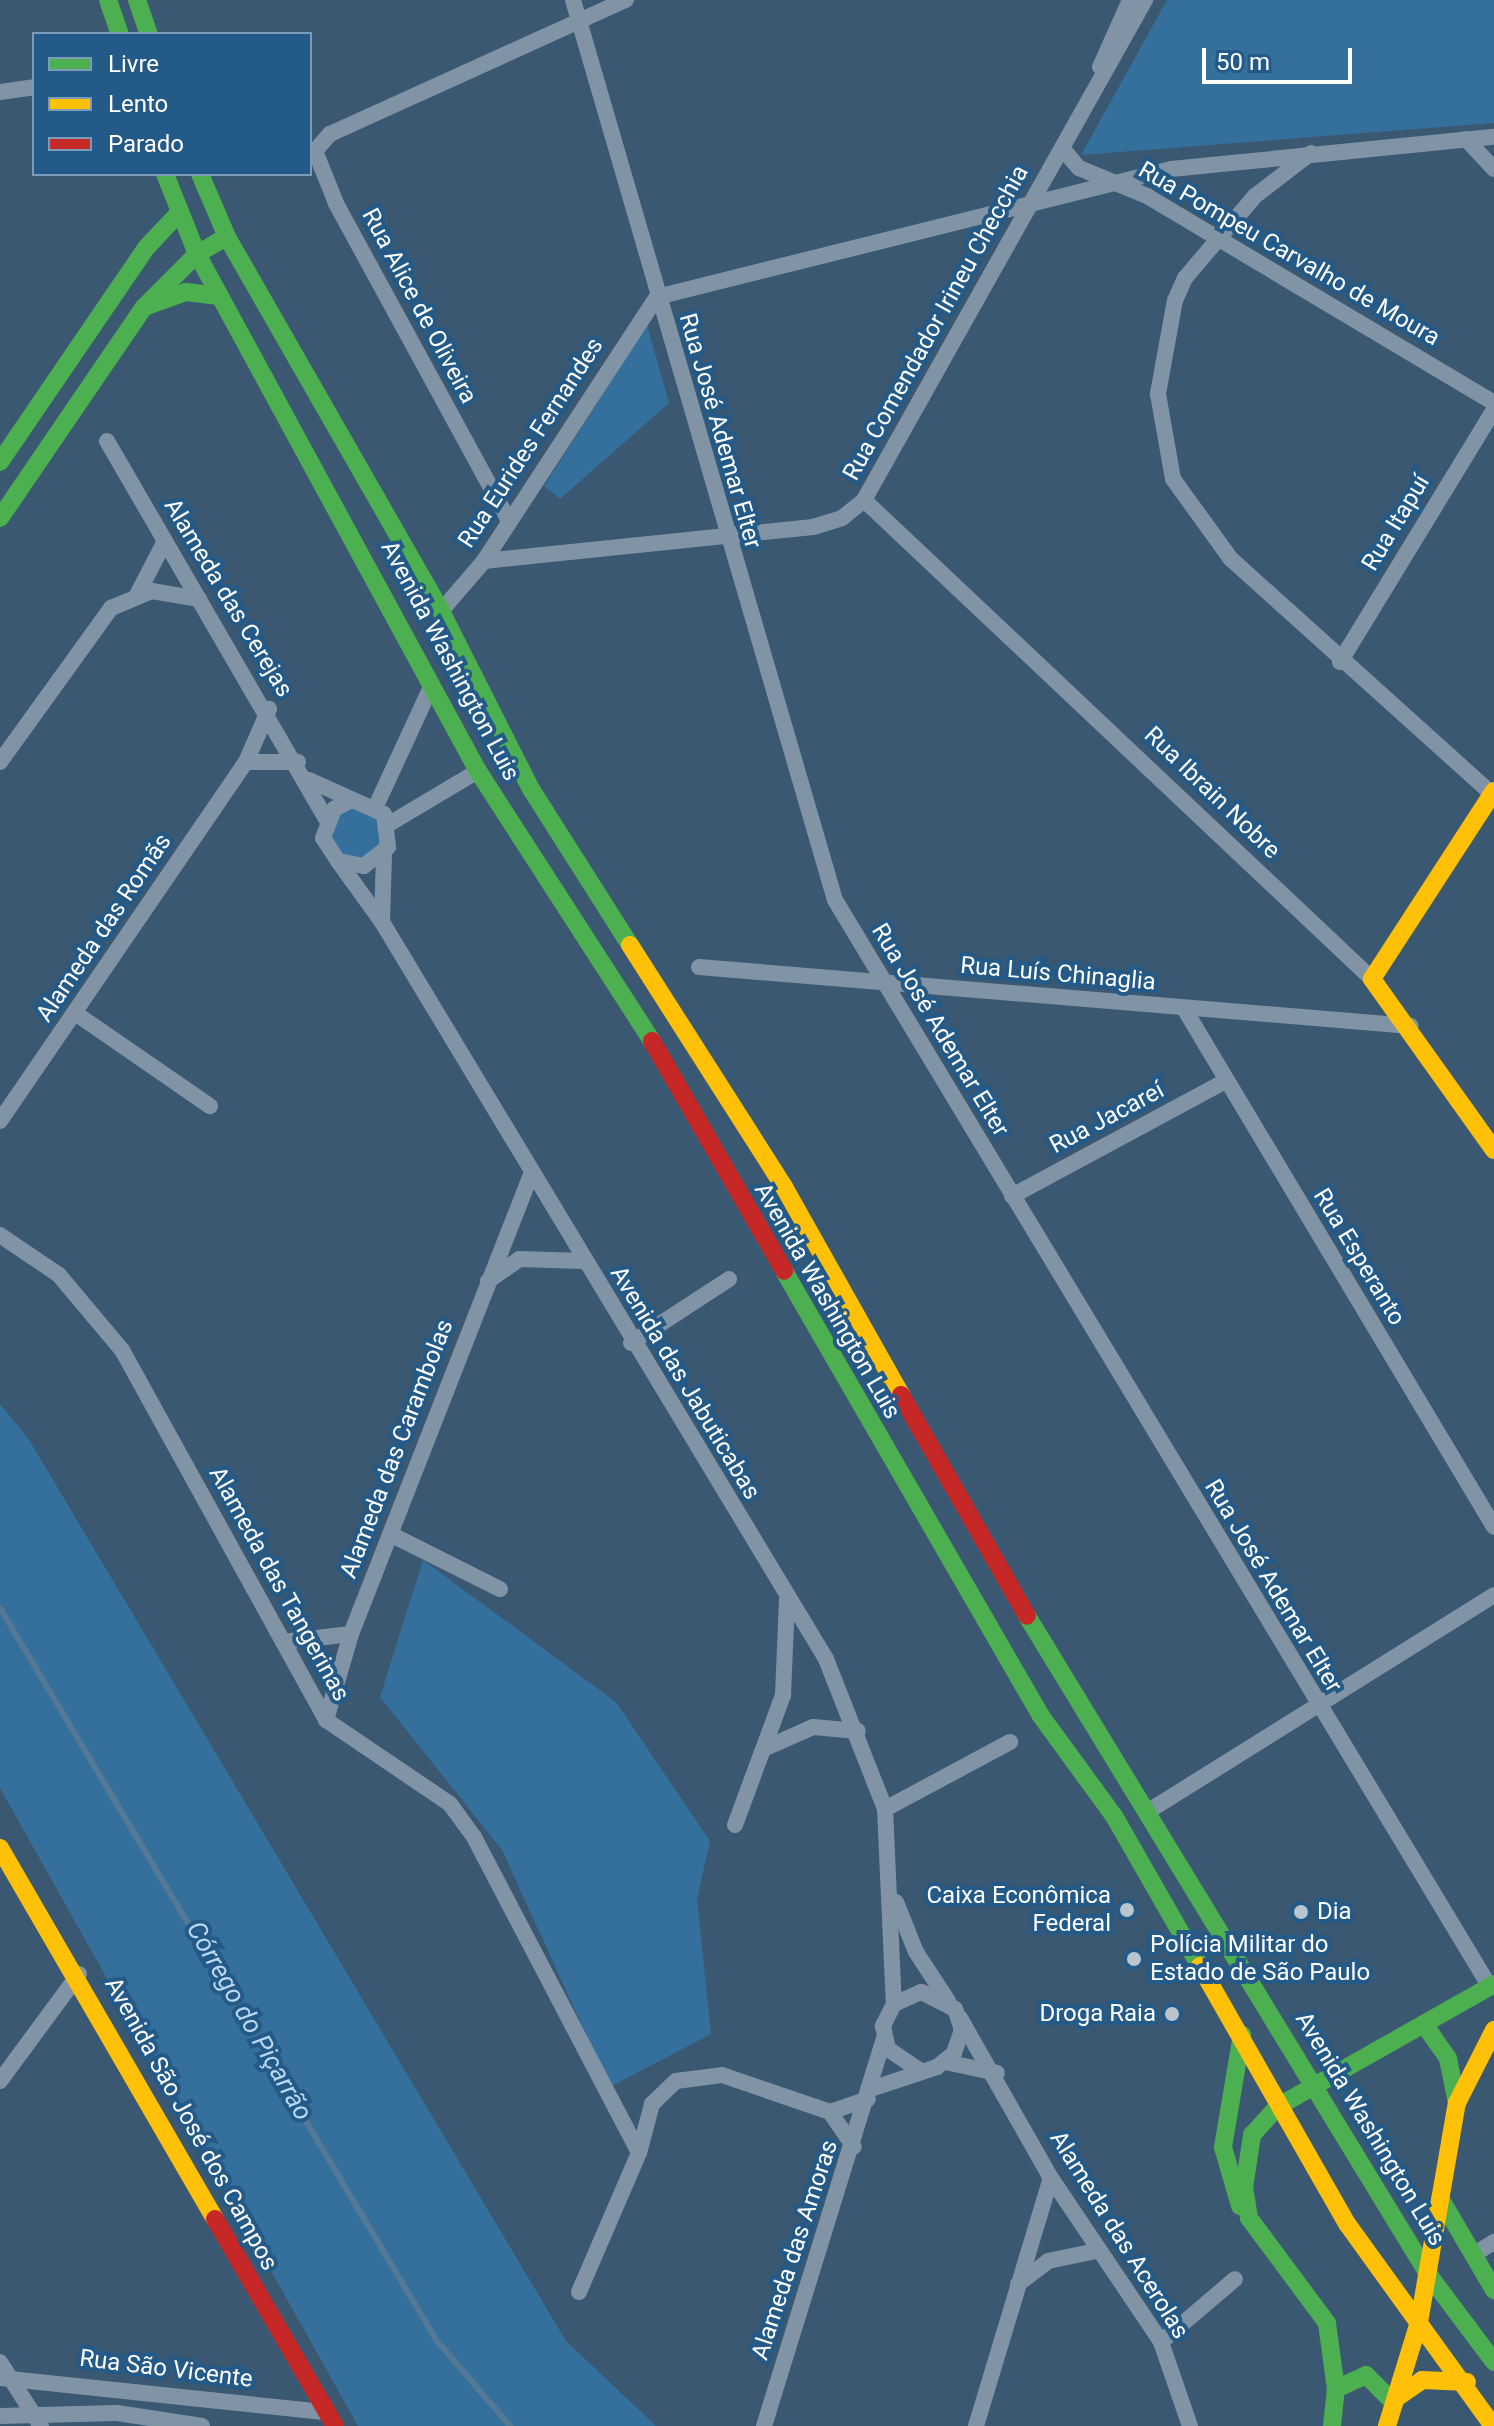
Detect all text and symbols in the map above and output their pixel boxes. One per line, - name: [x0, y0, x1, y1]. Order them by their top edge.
- legend: [32, 32, 312, 176]
- scale bar: [1206, 32, 1356, 82]
- text: 50 m: [1216, 48, 1270, 76]
- text: Livre: [108, 50, 159, 78]
- text: Lento: [108, 90, 168, 118]
- text: Parado: [108, 130, 184, 158]
- street label: Rua Pompeu Carvalho de Moura: [1133, 156, 1445, 352]
- street label: Rua Comendador Irineu Checchia: [837, 160, 1035, 486]
- street label: Rua Alice de Oliveira: [355, 204, 483, 408]
- street label: Rua José Ademar Elter: [673, 310, 767, 552]
- street label: Rua Eurides Fernandes: [452, 333, 610, 553]
- street label: Rua Itapuí: [1356, 470, 1436, 576]
- street label: Alameda das Cerejas: [157, 494, 299, 702]
- street label: Avenida Washington Luis: [375, 536, 525, 786]
- street label: Rua Ibrain Nobre: [1138, 721, 1286, 865]
- street label: Alameda das Romãs: [30, 828, 178, 1028]
- street label: Rua José Ademar Elter: [865, 918, 1015, 1142]
- street label: Rua Luís Chinaglia: [959, 951, 1157, 997]
- street label: Rua Jacareí: [1045, 1076, 1169, 1160]
- street label: Avenida Washington Luis: [748, 1178, 906, 1424]
- street label: Rua Esperanto: [1307, 1183, 1411, 1331]
- street label: Avenida das Jabuticabas: [604, 1261, 766, 1505]
- street label: Alameda das Carambolas: [334, 1316, 460, 1582]
- street label: Alameda das Tangerinas: [202, 1462, 356, 1706]
- street label: Rua José Ademar Elter: [1198, 1474, 1348, 1698]
- place label: Caixa Econômica Federal: [926, 1882, 1111, 1938]
- place label: Dia: [1317, 1898, 1352, 1926]
- marker: Caixa Econômica Federal: [1118, 1901, 1136, 1919]
- marker: Dia: [1292, 1903, 1310, 1921]
- water label: Córrego do Piçarrão: [179, 1916, 319, 2126]
- place label: Polícia Militar do Estado de São Paulo: [1150, 1931, 1370, 1987]
- marker: Polícia Militar do Estado de São Paulo: [1125, 1950, 1143, 1968]
- street label: Avenida São José dos Campos: [98, 1972, 284, 2276]
- place label: Droga Raia: [1039, 2000, 1156, 2028]
- marker: Droga Raia: [1163, 2005, 1181, 2023]
- street label: Avenida Washington Luis: [1289, 2007, 1451, 2251]
- street label: Alameda das Acerolas: [1043, 2126, 1195, 2344]
- street label: Alameda das Amoras: [746, 2137, 844, 2363]
- street label: Rua São Vicente: [78, 2344, 254, 2394]

